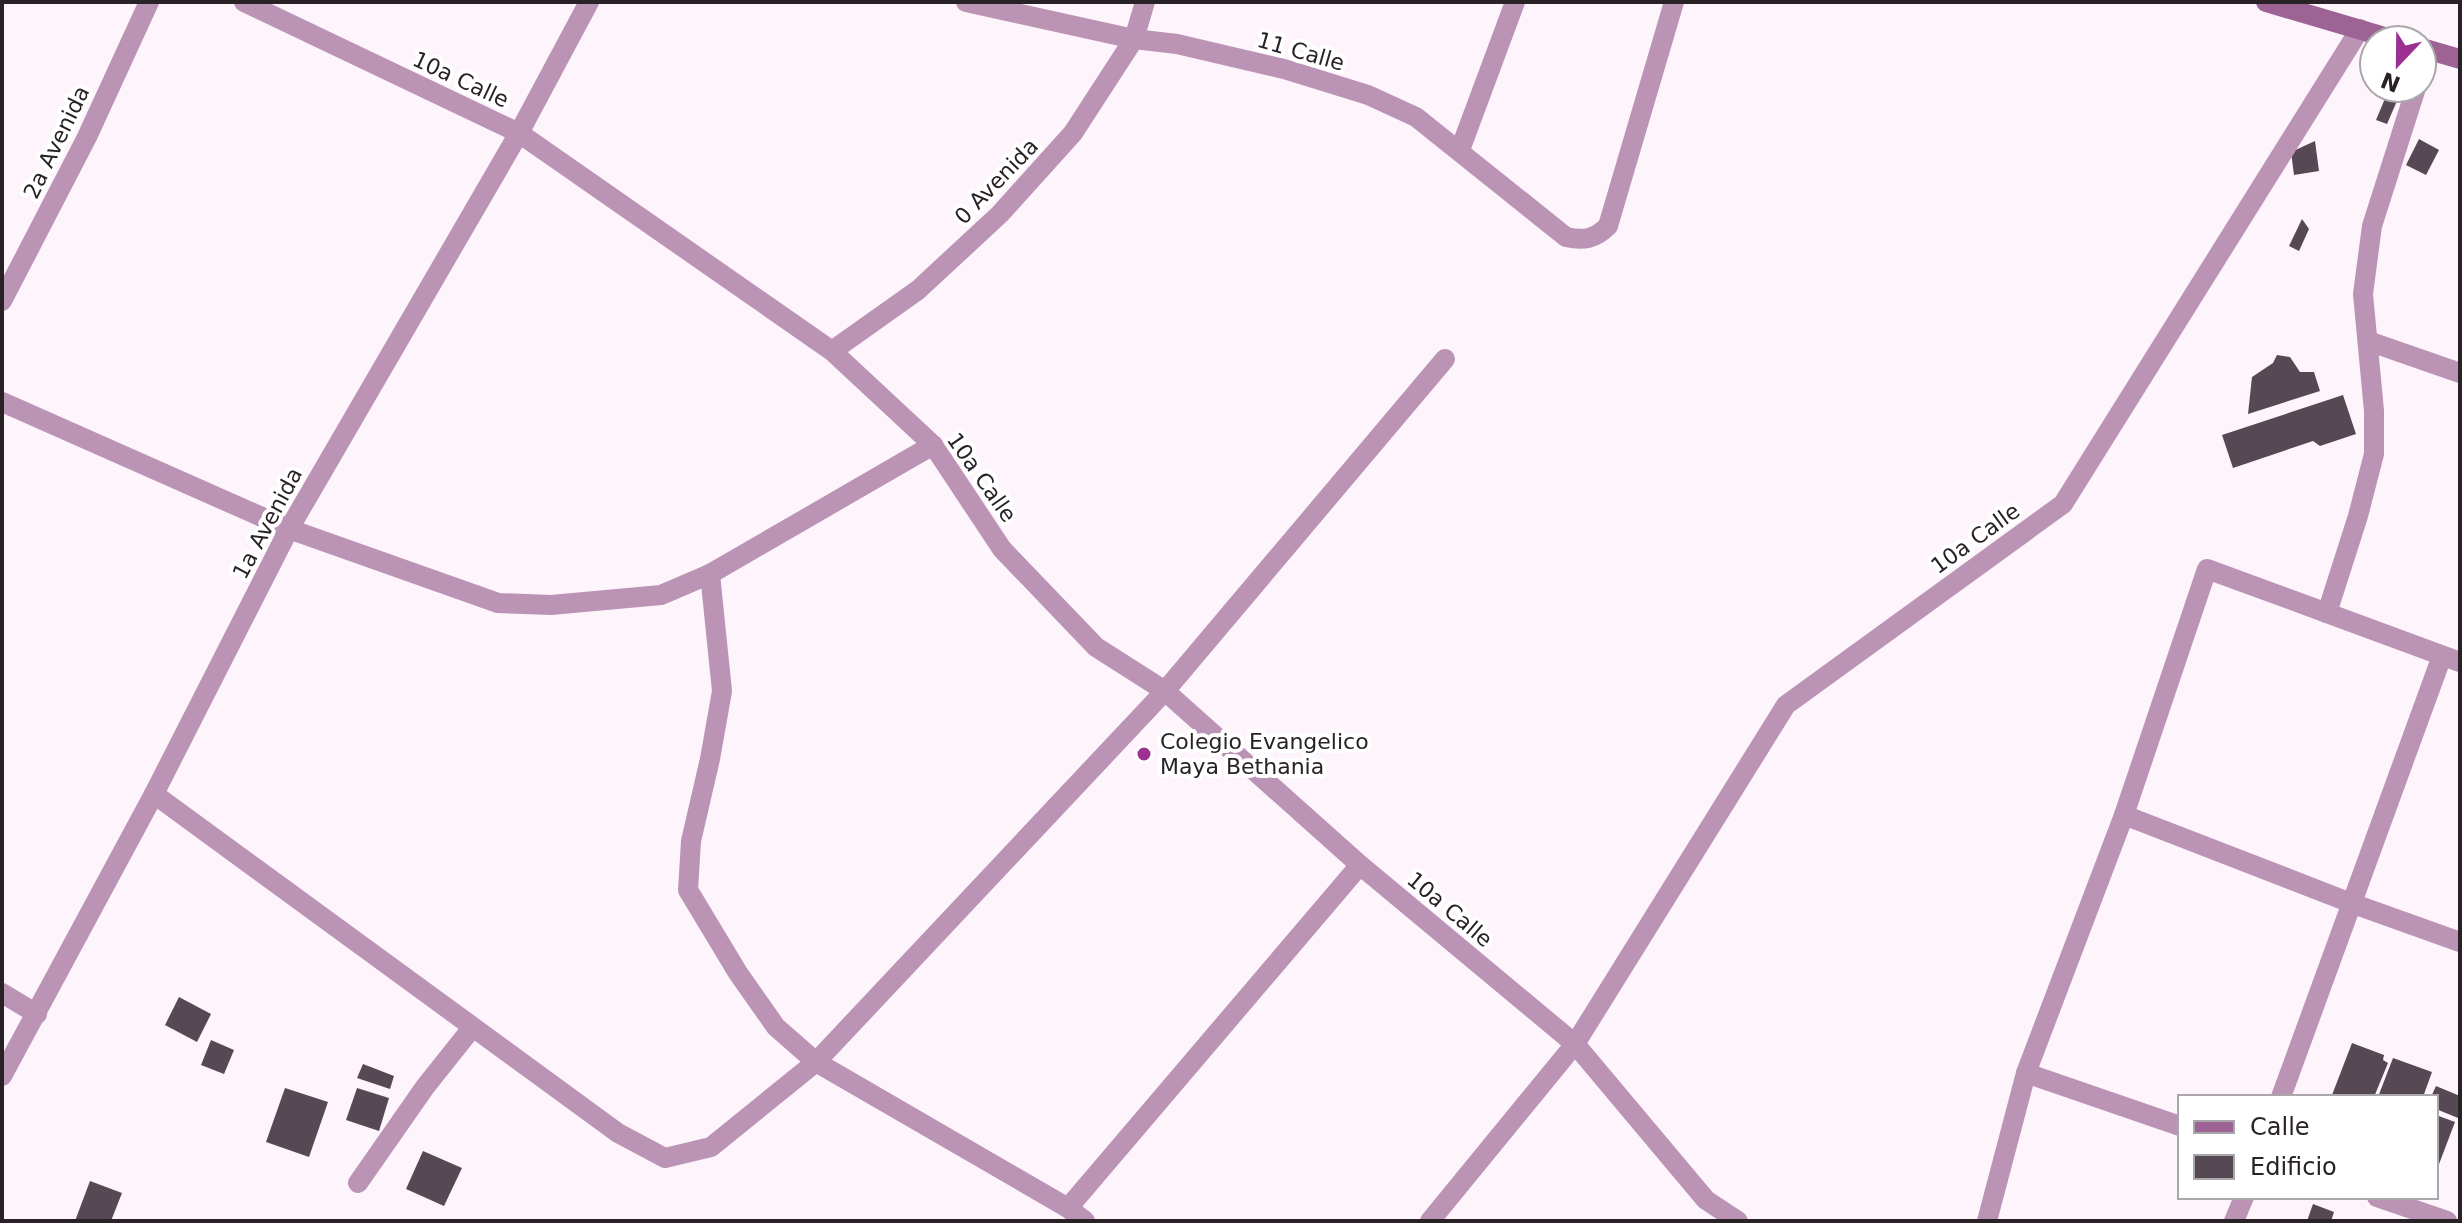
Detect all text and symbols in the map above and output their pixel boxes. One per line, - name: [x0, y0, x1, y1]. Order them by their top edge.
- north arrow: [2358, 24, 2438, 104]
- street label: 11 Calle: [1254, 27, 1347, 76]
- street label: 10a Calle: [409, 46, 513, 113]
- text: N: [2377, 67, 2404, 97]
- street label: 2a Avenida: [18, 82, 94, 203]
- street label: 0 Avenida: [950, 134, 1043, 229]
- street label: 10a Calle: [942, 428, 1021, 527]
- street label: 1a Avenida: [228, 463, 307, 583]
- street label: 10a Calle: [1926, 498, 2024, 579]
- place label: Colegio Evangelico Maya Bethania: [1160, 729, 1369, 779]
- marker: Colegio Evangelico Maya Bethania: [1135, 745, 1153, 763]
- street label: 10a Calle: [1402, 867, 1497, 952]
- legend: [2178, 1095, 2438, 1199]
- text: Calle: [2250, 1113, 2310, 1141]
- text: Edificio: [2250, 1153, 2337, 1181]

